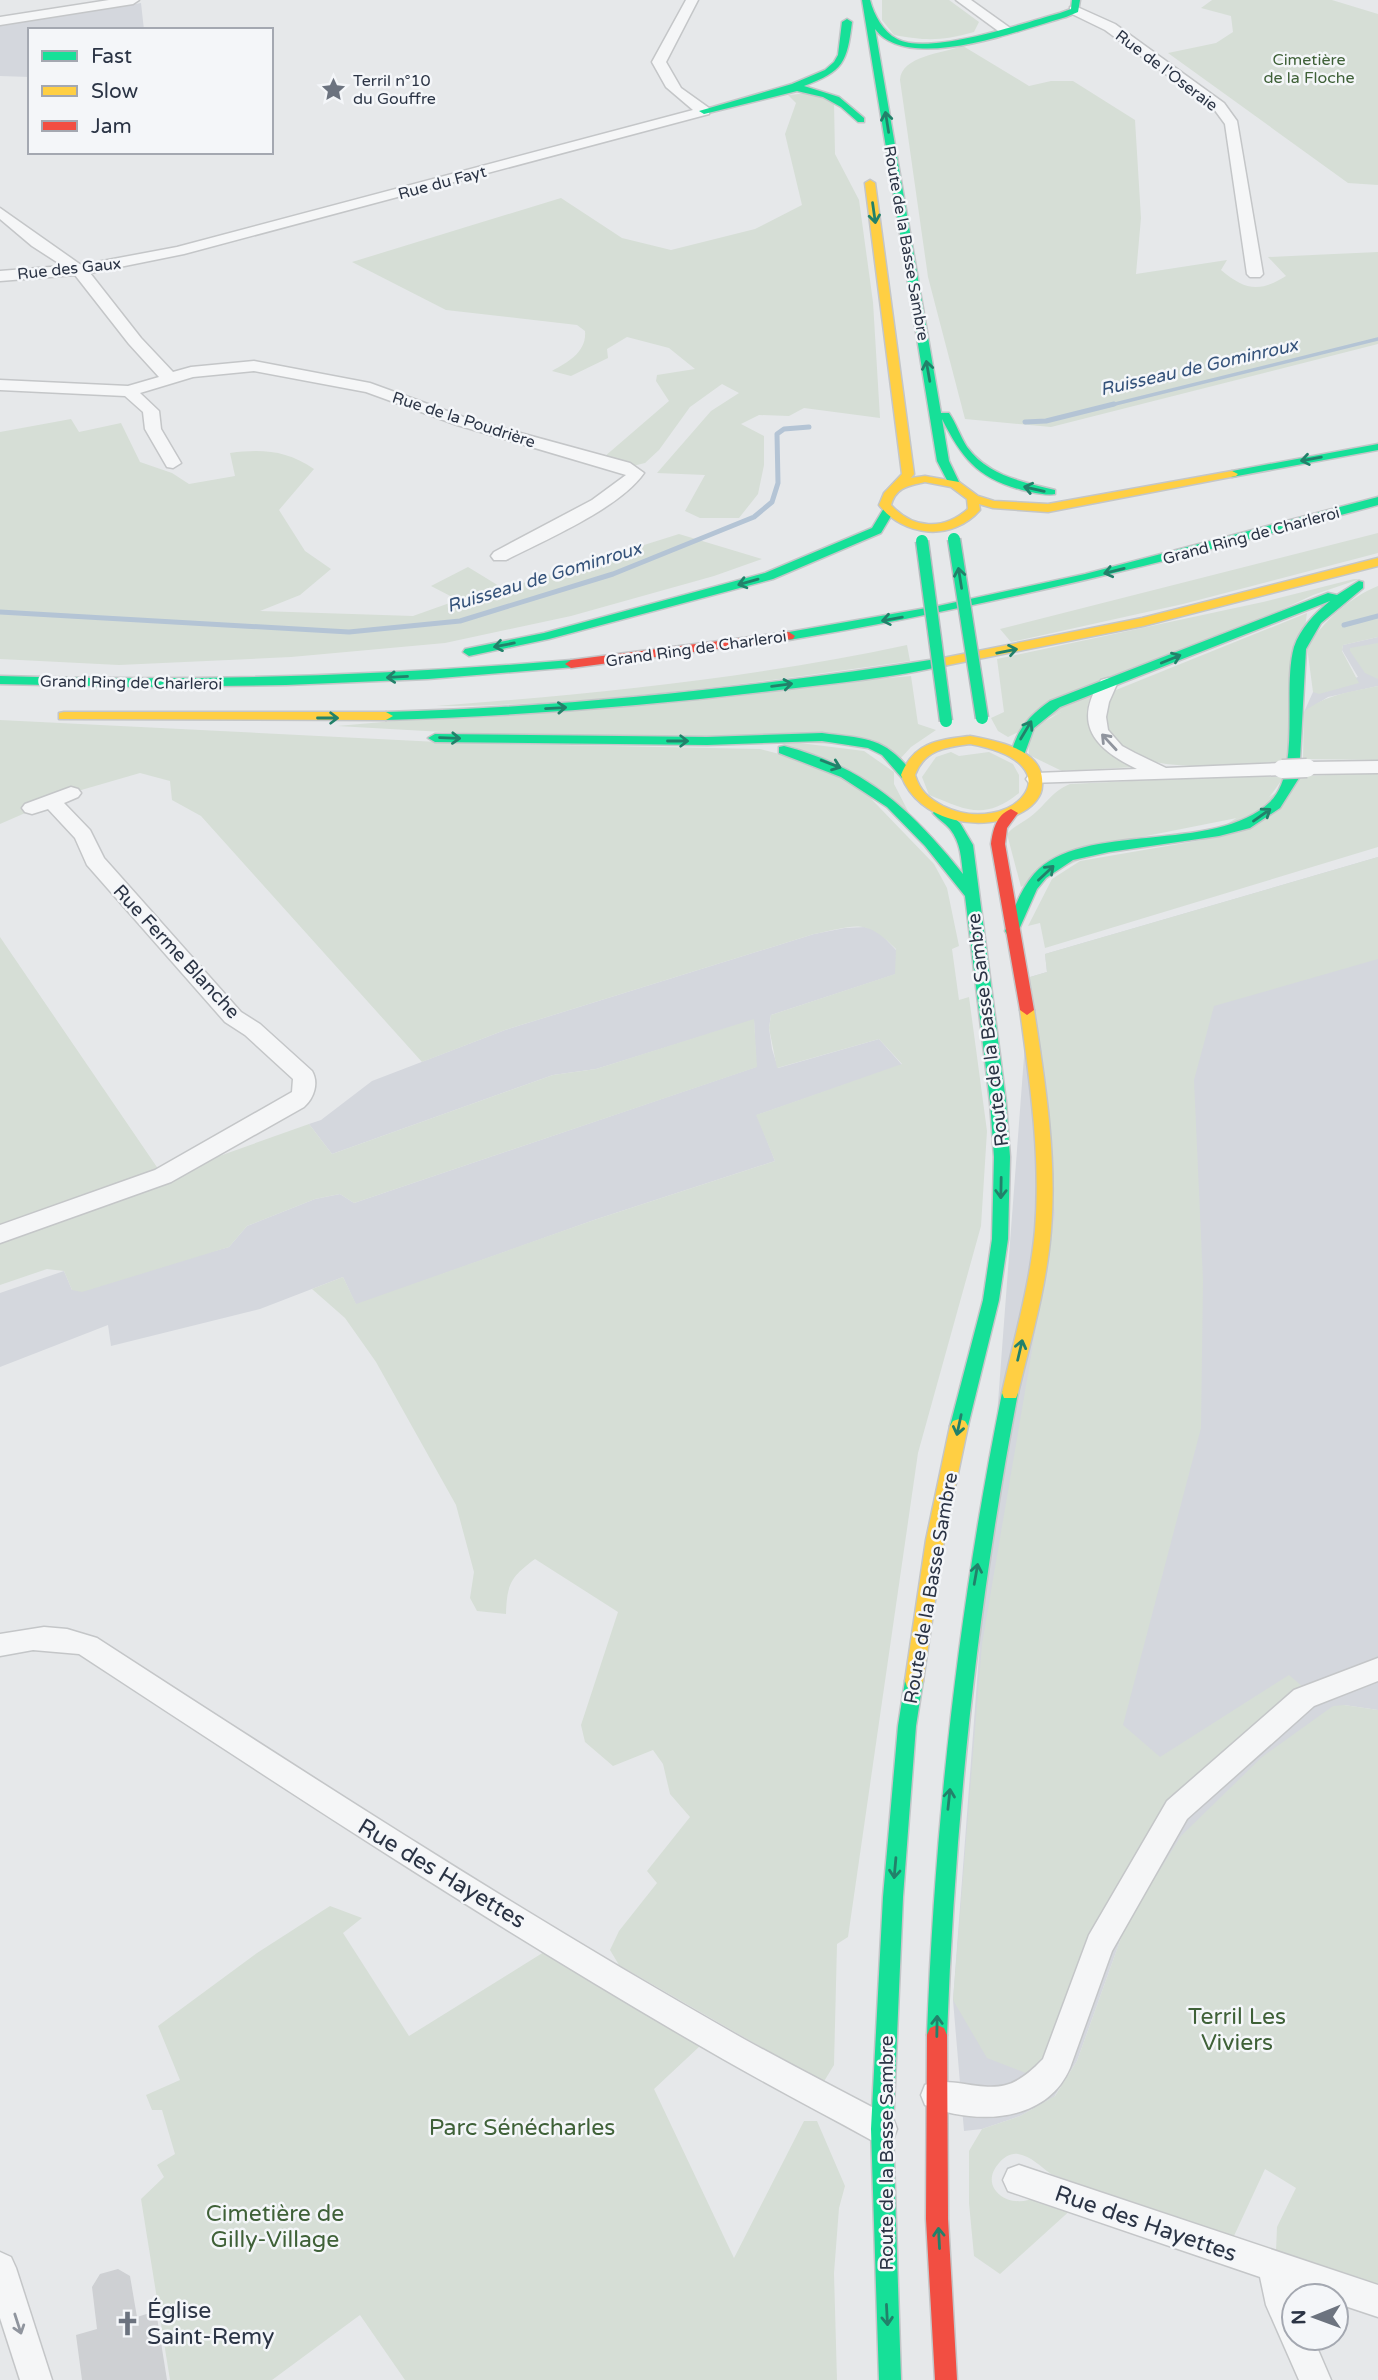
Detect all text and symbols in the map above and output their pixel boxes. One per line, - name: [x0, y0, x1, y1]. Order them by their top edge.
- street label: Rue de l'Oseraie: [1111, 26, 1222, 116]
- legend: [28, 28, 273, 154]
- text: Fast: [91, 44, 132, 69]
- park label: Cimetière de la Floche: [1263, 50, 1355, 88]
- place label: Terril n°10 du Gouffre: [353, 71, 436, 109]
- place icon: Terril n°10 du Gouffre: [319, 75, 347, 103]
- text: Slow: [91, 79, 139, 104]
- one-way arrow: [880, 111, 893, 134]
- text: Jam: [91, 114, 132, 139]
- street label: Route de la Basse Sambre: [879, 144, 933, 342]
- street label: Rue du Fayt: [396, 162, 489, 204]
- one-way arrow: [868, 201, 881, 224]
- street label: Rue des Gaux: [16, 254, 122, 284]
- water label: Ruisseau de Gominroux: [1098, 333, 1302, 400]
- one-way arrow: [921, 360, 935, 382]
- street label: Rue de la Poudrière: [390, 387, 538, 452]
- one-way arrow: [1300, 453, 1323, 466]
- one-way arrow: [1023, 481, 1046, 495]
- street label: Grand Ring de Charleroi: [1161, 503, 1342, 569]
- water label: Ruisseau de Gominroux: [444, 536, 646, 617]
- one-way arrow: [1103, 565, 1126, 578]
- one-way arrow: [953, 568, 966, 590]
- one-way arrow: [737, 576, 759, 589]
- one-way arrow: [881, 613, 904, 626]
- street label: Grand Ring de Charleroi: [604, 626, 788, 672]
- one-way arrow: [493, 638, 516, 652]
- one-way arrow: [995, 643, 1018, 657]
- one-way arrow: [1160, 652, 1182, 665]
- street label: Grand Ring de Charleroi: [40, 671, 222, 695]
- one-way arrow: [386, 671, 409, 684]
- one-way arrow: [770, 678, 793, 691]
- one-way arrow: [544, 702, 567, 715]
- one-way arrow: [317, 711, 340, 725]
- one-way arrow: [1018, 721, 1033, 740]
- one-way arrow: [438, 731, 461, 745]
- one-way arrow: [1101, 733, 1117, 751]
- one-way arrow: [666, 734, 689, 748]
- one-way arrow: [819, 759, 841, 771]
- one-way arrow: [1252, 808, 1271, 822]
- one-way arrow: [1037, 865, 1055, 881]
- street label: Rue Ferme Blanche: [108, 880, 244, 1023]
- street label: Route de la Basse Sambre: [963, 912, 1013, 1148]
- one-way arrow: [994, 1176, 1008, 1199]
- one-way arrow: [1013, 1339, 1027, 1362]
- one-way arrow: [952, 1413, 966, 1436]
- street label: Route de la Basse Sambre: [900, 1471, 962, 1706]
- one-way arrow: [970, 1563, 983, 1585]
- one-way arrow: [943, 1789, 956, 1811]
- street label: Rue des Hayettes: [353, 1813, 530, 1935]
- one-way arrow: [888, 1856, 901, 1879]
- park label: Terril Les Viviers: [1188, 2003, 1286, 2057]
- one-way arrow: [930, 2015, 944, 2038]
- street label: Route de la Basse Sambre: [876, 2036, 898, 2270]
- park label: Parc Sénécharles: [429, 2114, 615, 2142]
- street label: Rue des Hayettes: [1051, 2180, 1240, 2268]
- park label: Cimetière de Gilly-Village: [206, 2200, 344, 2254]
- one-way arrow: [933, 2227, 946, 2250]
- north arrow: [1280, 2282, 1350, 2352]
- place label: Église Saint-Remy: [147, 2297, 274, 2351]
- one-way arrow: [881, 2304, 894, 2327]
- church icon: Église Saint-Remy: [113, 2309, 141, 2337]
- text: N: [1288, 2309, 1310, 2325]
- one-way arrow: [12, 2313, 25, 2335]

